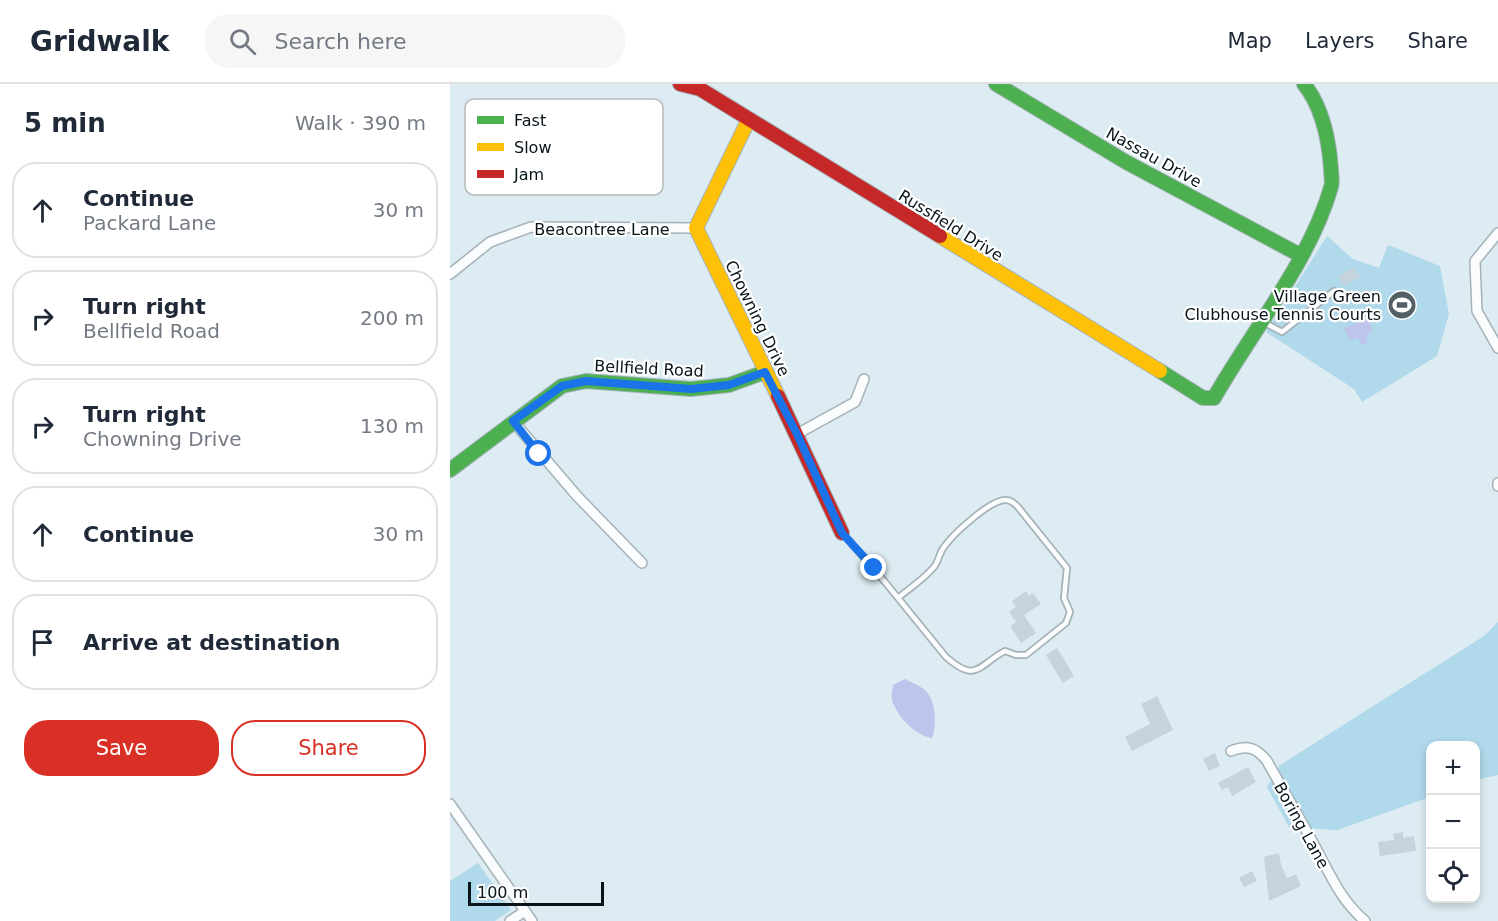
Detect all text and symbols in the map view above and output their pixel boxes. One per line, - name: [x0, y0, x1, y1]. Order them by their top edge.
- search box: [205, 14, 625, 68]
- text: Gridwalk: [30, 25, 169, 58]
- icon: search: [226, 25, 259, 58]
- text: Search here: [274, 29, 407, 54]
- text: Map: [1228, 29, 1272, 53]
- text: Layers: [1305, 29, 1374, 53]
- text: Share: [1407, 29, 1468, 53]
- legend: [465, 99, 663, 195]
- text: 5 min: [24, 108, 106, 138]
- text: Walk · 390 m: [295, 111, 426, 135]
- text: Fast: [514, 111, 546, 130]
- street label: Nassau Drive: [1103, 123, 1205, 191]
- text: Slow: [514, 138, 551, 157]
- text: Jam: [513, 165, 544, 184]
- text: Continue: [83, 186, 194, 211]
- street label: Russfield Drive: [895, 186, 1006, 265]
- icon: ahead: [26, 194, 59, 227]
- text: 30 m: [373, 198, 424, 222]
- text: Packard Lane: [83, 211, 216, 235]
- street label: Beacontree Lane: [534, 220, 670, 239]
- street label: Chowning Drive: [721, 257, 794, 379]
- place label: Village Green Clubhouse Tennis Courts: [1184, 287, 1381, 324]
- sports icon: Village Green Clubhouse Tennis Courts: [1386, 289, 1418, 321]
- text: Turn right: [83, 294, 206, 319]
- icon: right: [26, 302, 59, 335]
- text: 200 m: [360, 306, 424, 330]
- text: Bellfield Road: [83, 319, 220, 343]
- street label: Bellfield Road: [594, 356, 704, 381]
- text: Turn right: [83, 402, 206, 427]
- icon: right: [26, 410, 59, 443]
- text: 130 m: [360, 414, 424, 438]
- text: Chowning Drive: [83, 427, 242, 451]
- route start: [525, 440, 551, 466]
- icon: ahead: [26, 518, 59, 551]
- text: Continue: [83, 522, 194, 547]
- text: 30 m: [373, 522, 424, 546]
- route end: [860, 554, 886, 580]
- icon: arrive: [26, 626, 59, 659]
- text: Arrive at destination: [83, 630, 340, 655]
- button: Save: [24, 720, 219, 776]
- button: Share: [231, 720, 426, 776]
- map controls: [1426, 741, 1480, 903]
- button: +: [1426, 741, 1480, 795]
- street label: Boring Lane: [1270, 779, 1333, 872]
- button: −: [1426, 795, 1480, 849]
- button: locate: [1426, 849, 1480, 903]
- scale bar: [468, 879, 604, 906]
- text: 100 m: [477, 883, 528, 902]

